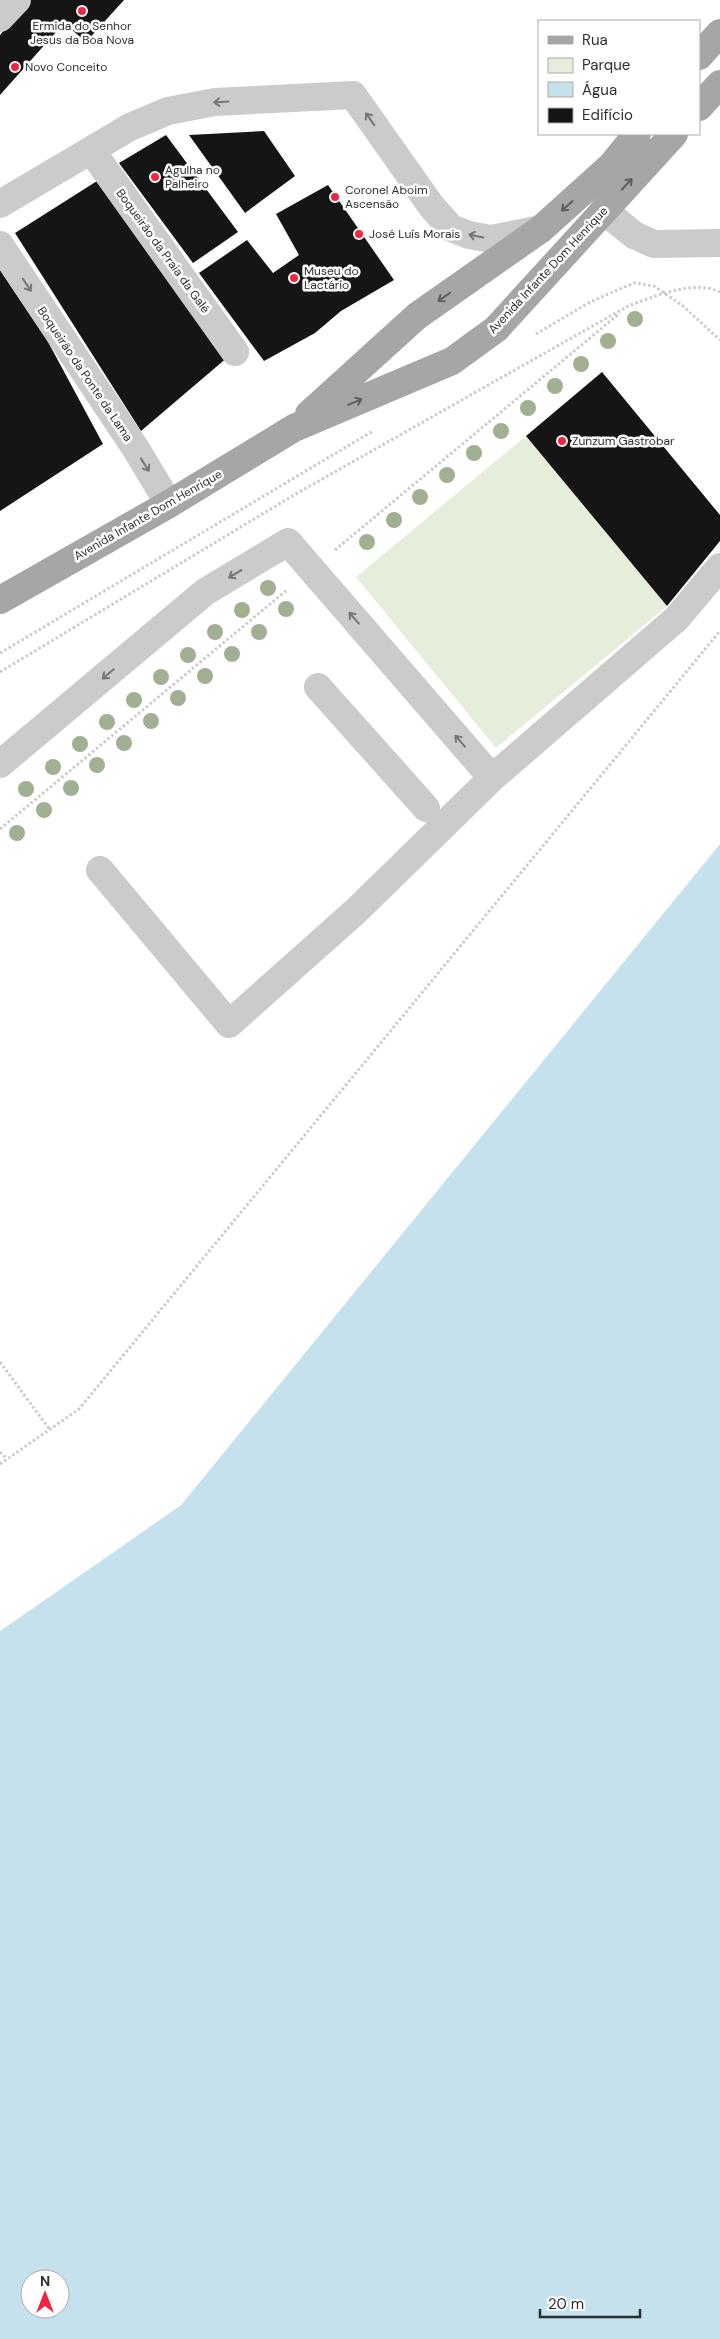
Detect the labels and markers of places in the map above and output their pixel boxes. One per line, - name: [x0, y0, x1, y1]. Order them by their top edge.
- marker: Ermida do Senhor Jesus da Boa Nova: [76, 5, 88, 17]
- place label: Ermida do Senhor Jesus da Boa Nova: [30, 18, 134, 48]
- place label: Novo Conceito: [25, 59, 107, 75]
- marker: Novo Conceito: [9, 61, 21, 73]
- place label: Agulha no Palheiro: [165, 162, 220, 192]
- marker: Agulha no Palheiro: [149, 171, 161, 183]
- place label: Coronel Aboim Ascensão: [345, 182, 428, 212]
- marker: Coronel Aboim Ascensão: [329, 191, 341, 203]
- place label: José Luís Morais: [369, 226, 460, 242]
- marker: José Luís Morais: [353, 228, 365, 240]
- place label: Museu do Lactário: [304, 263, 359, 293]
- marker: Museu do Lactário: [288, 272, 300, 284]
- place label: Zunzum Gastrobar: [572, 433, 675, 449]
- marker: Zunzum Gastrobar: [556, 435, 568, 447]

